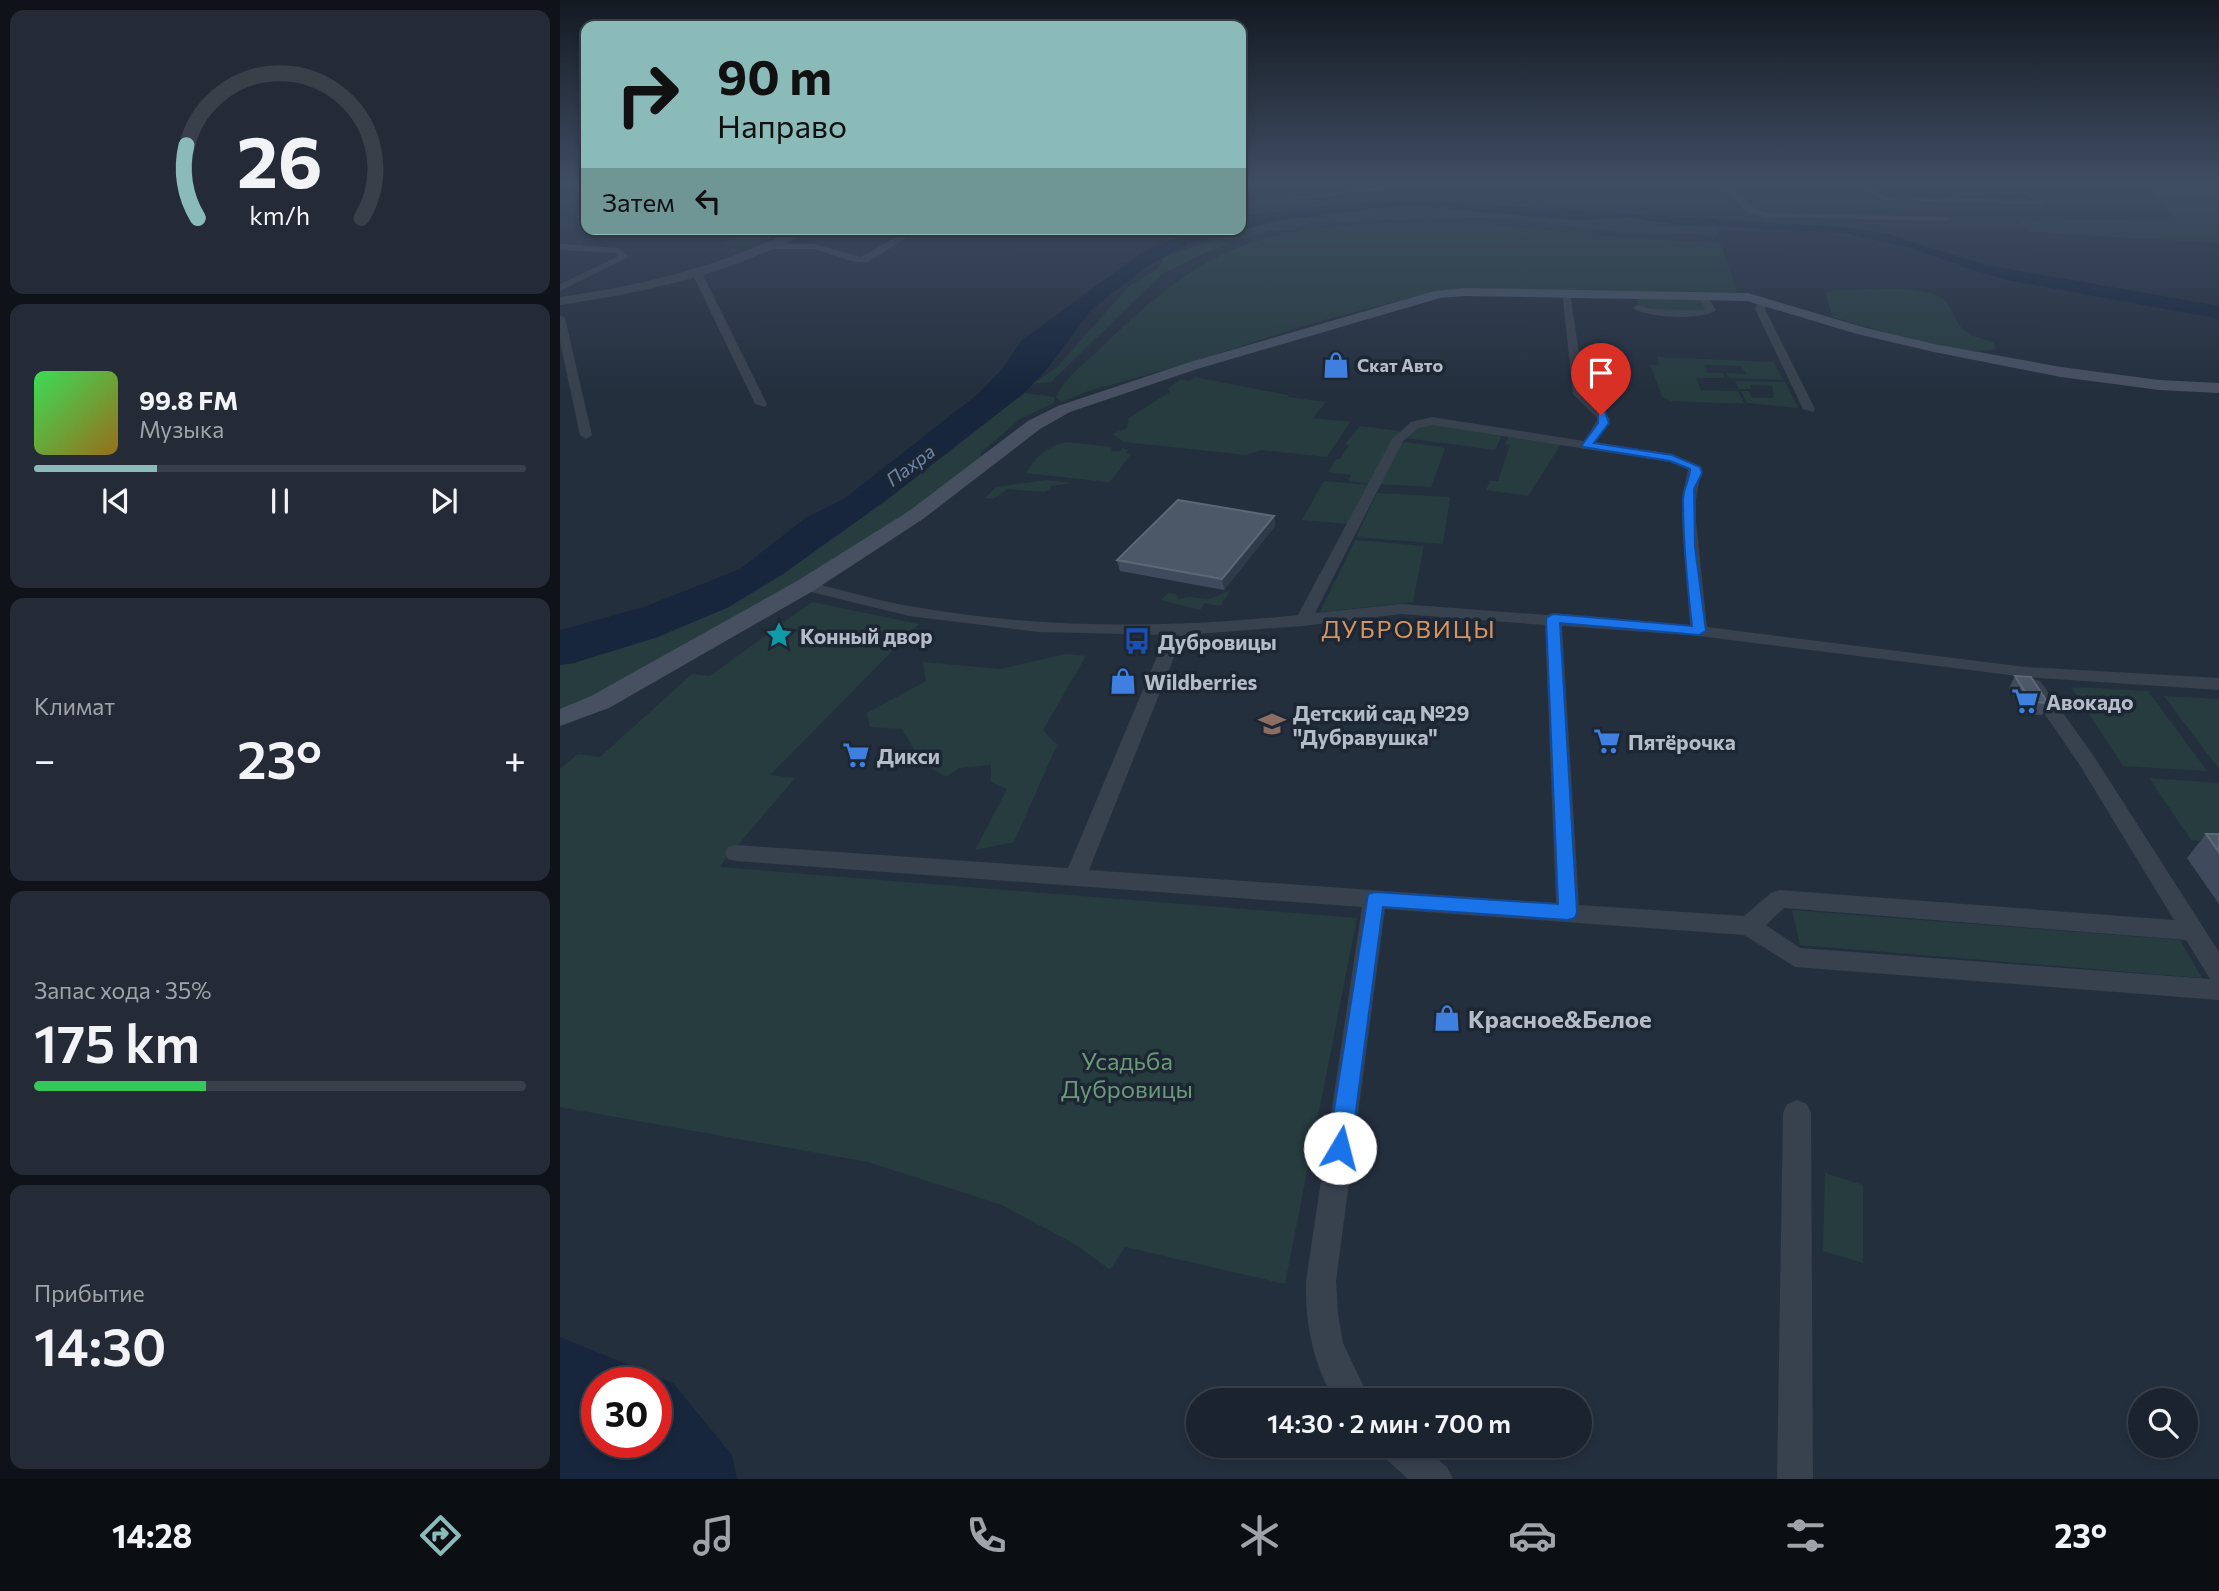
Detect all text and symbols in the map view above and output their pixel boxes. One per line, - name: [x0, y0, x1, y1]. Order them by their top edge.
- text: 90 m: [717, 45, 832, 105]
- icon: right: [602, 49, 693, 140]
- text: Направо: [717, 105, 847, 145]
- text: 26: [237, 114, 323, 203]
- icon: left: [689, 182, 727, 220]
- text: Затем: [602, 186, 675, 217]
- text: km/h: [250, 200, 310, 230]
- pin: [1571, 343, 1631, 415]
- shop icon: Скат Авто: [1321, 350, 1351, 380]
- place label: Скат Авто: [1357, 354, 1443, 376]
- icon: arrive: [1582, 354, 1620, 392]
- text: 99.8 FM: [139, 384, 238, 415]
- text: Музыка: [139, 415, 224, 443]
- water label: Пахра: [881, 439, 939, 491]
- icon: previous: [97, 482, 135, 520]
- icon: pause: [261, 482, 299, 520]
- icon: next: [425, 482, 463, 520]
- district label: ДУБРОВИЦЫ: [1321, 614, 1497, 643]
- place icon: Конный двор: [764, 620, 794, 650]
- place label: Конный двор: [800, 623, 933, 648]
- bus stop icon: Дубровицы: [1122, 626, 1152, 656]
- place label: Дубровицы: [1158, 629, 1277, 654]
- shop icon: Wildberries: [1108, 666, 1138, 696]
- place label: Wildberries: [1144, 669, 1258, 694]
- supermarket icon: Авокадо: [2010, 686, 2040, 716]
- place label: Авокадо: [2046, 689, 2134, 714]
- text: Климат: [34, 692, 115, 720]
- place label: Детский сад №29 "Дубравушка": [1293, 700, 1469, 749]
- school or university icon: Детский сад №29 "Дубравушка": [1257, 709, 1287, 739]
- text: 23°: [237, 726, 322, 790]
- supermarket icon: Пятёрочка: [1592, 726, 1622, 756]
- place label: Пятёрочка: [1628, 729, 1736, 754]
- text: −: [34, 735, 56, 782]
- text: +: [504, 735, 526, 782]
- supermarket icon: Дикси: [841, 740, 871, 770]
- place label: Дикси: [877, 743, 940, 768]
- text: Запас хода · 35%: [34, 976, 211, 1004]
- shop icon: Красное&Белое: [1432, 1003, 1462, 1033]
- place label: Красное&Белое: [1468, 1004, 1652, 1033]
- text: 175 km: [34, 1010, 200, 1074]
- park label: Усадьба Дубровицы: [1061, 1046, 1193, 1103]
- position arrow: [1303, 1111, 1377, 1185]
- text: Прибытие: [34, 1279, 145, 1307]
- text: 14:30: [34, 1313, 166, 1377]
- speed limit sign: 30: [581, 1367, 672, 1458]
- map controls: [2128, 1388, 2198, 1458]
- button: search: [2128, 1388, 2198, 1458]
- text: 14:30 · 2 мин · 700 m: [1267, 1407, 1511, 1438]
- icon: directions: [416, 1511, 465, 1560]
- icon: music: [689, 1511, 738, 1560]
- icon: phone: [962, 1511, 1011, 1560]
- icon: climate: [1235, 1511, 1284, 1560]
- icon: car: [1508, 1511, 1557, 1560]
- icon: filters: [1781, 1511, 1830, 1560]
- text: 14:28: [112, 1515, 192, 1555]
- text: 23°: [2054, 1515, 2107, 1555]

